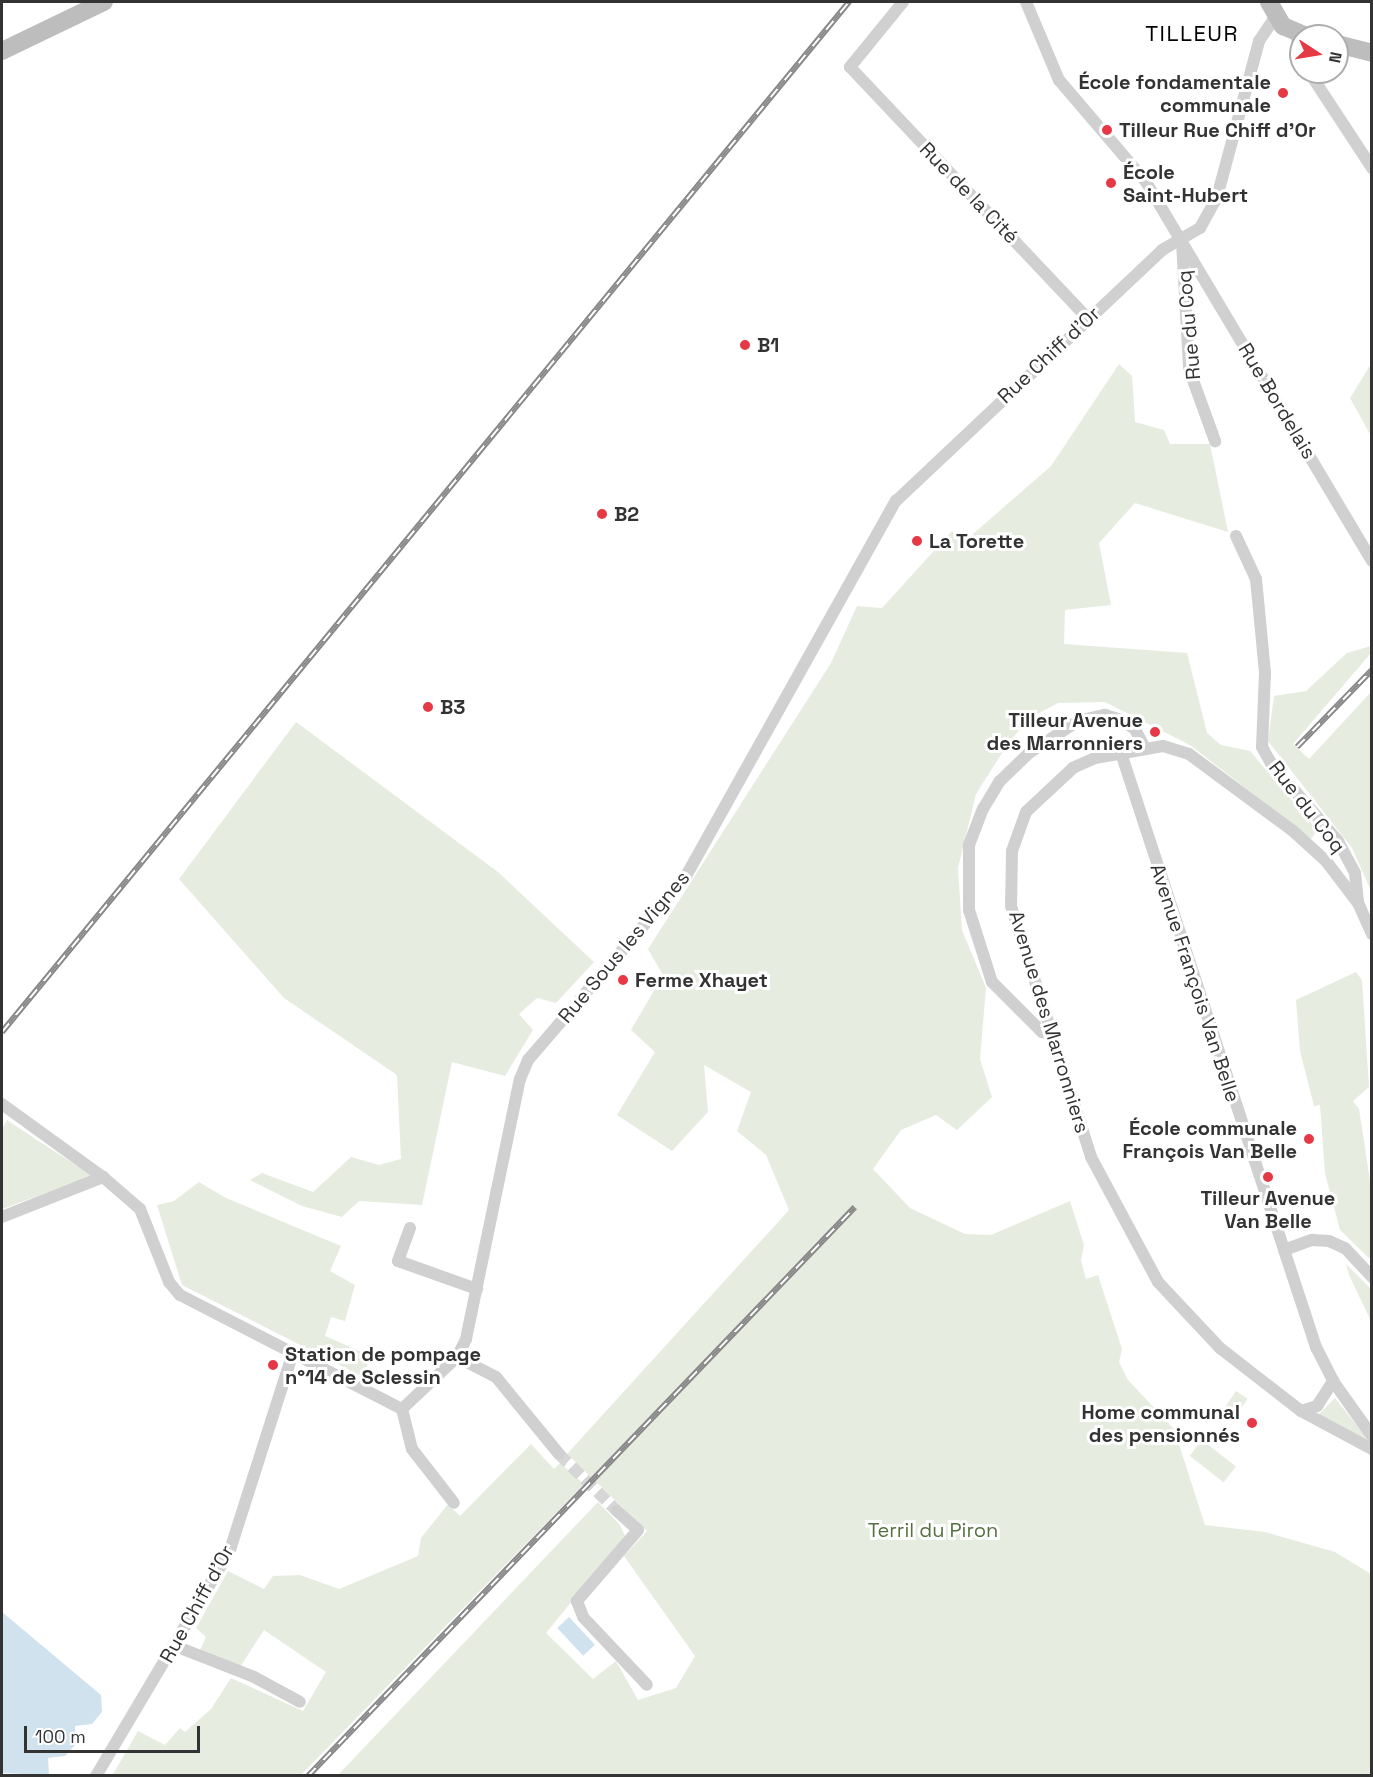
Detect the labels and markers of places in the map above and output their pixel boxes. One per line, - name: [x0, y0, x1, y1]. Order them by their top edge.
- place label: École fondamentale communale: [1079, 70, 1271, 117]
- marker: École fondamentale communale: [1276, 86, 1290, 100]
- place label: Tilleur Rue Chiff d'Or: [1119, 118, 1316, 142]
- marker: Tilleur Rue Chiff d'Or: [1100, 123, 1114, 137]
- place label: École Saint-Hubert: [1123, 160, 1248, 207]
- marker: École Saint-Hubert: [1104, 176, 1118, 190]
- place label: B1: [757, 333, 779, 357]
- marker: B1: [738, 338, 752, 352]
- place label: B2: [614, 502, 639, 526]
- marker: B2: [595, 507, 609, 521]
- place label: La Torette: [929, 529, 1025, 553]
- marker: La Torette: [910, 534, 924, 548]
- place label: B3: [440, 695, 465, 719]
- marker: B3: [421, 700, 435, 714]
- place label: Tilleur Avenue des Marronniers: [987, 708, 1143, 755]
- marker: Tilleur Avenue des Marronniers: [1148, 725, 1162, 739]
- place label: Ferme Xhayet: [635, 968, 768, 992]
- marker: Ferme Xhayet: [616, 973, 630, 987]
- place label: École communale François Van Belle: [1122, 1116, 1297, 1163]
- marker: École communale François Van Belle: [1302, 1132, 1316, 1146]
- marker: Tilleur Avenue Van Belle: [1261, 1170, 1275, 1184]
- place label: Tilleur Avenue Van Belle: [1200, 1186, 1336, 1233]
- place label: Station de pompage n°14 de Sclessin: [285, 1342, 481, 1389]
- marker: Station de pompage n°14 de Sclessin: [266, 1358, 280, 1372]
- place label: Home communal des pensionnés: [1081, 1400, 1240, 1447]
- marker: Home communal des pensionnés: [1245, 1416, 1259, 1430]

